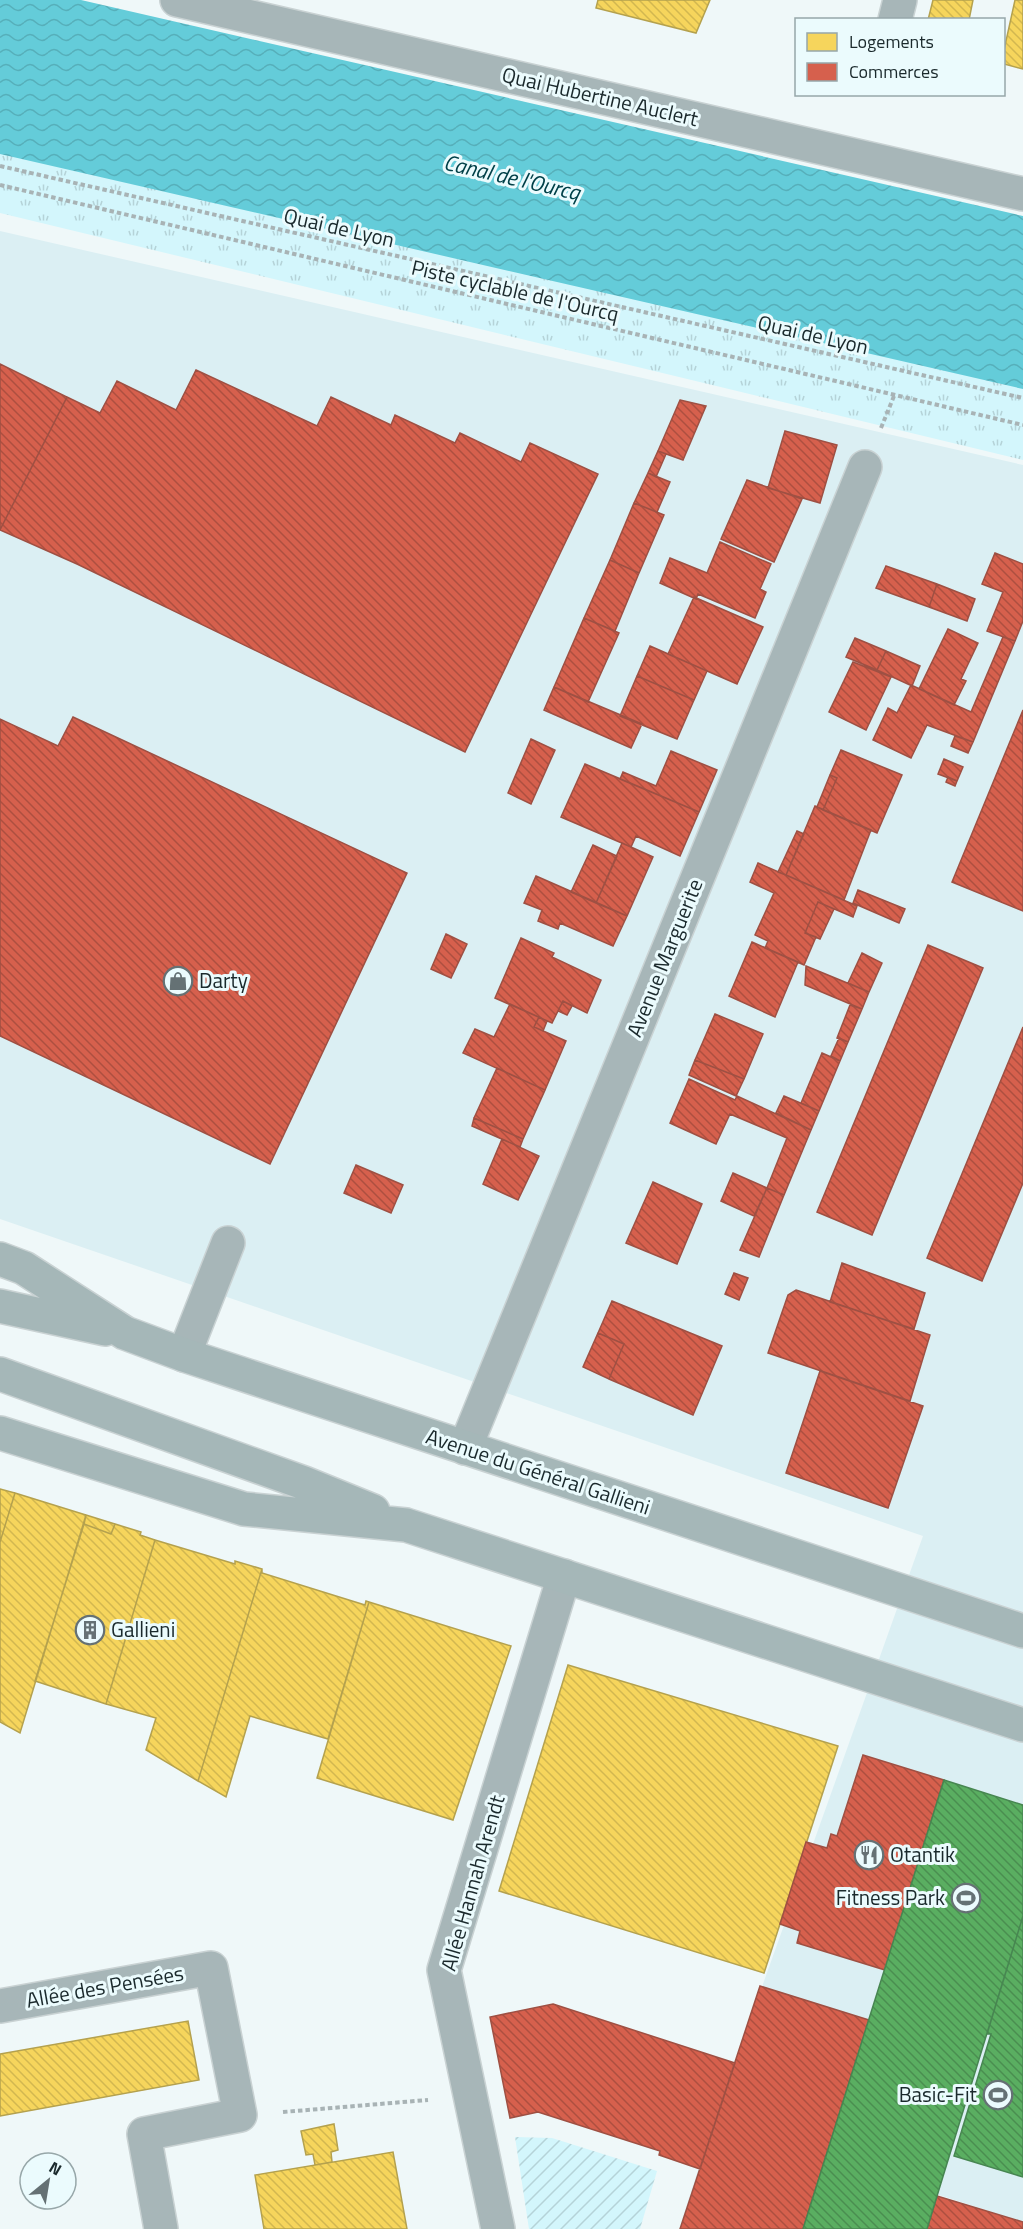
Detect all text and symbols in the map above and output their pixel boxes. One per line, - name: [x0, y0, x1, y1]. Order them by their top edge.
- legend: [795, 18, 1005, 96]
- text: Logements: [849, 28, 934, 55]
- street label: Quai Hubertine Auclert: [499, 58, 702, 134]
- text: Commerces: [849, 58, 939, 85]
- water label: Canal de l'Ourcq: [441, 145, 584, 209]
- street label: Quai de Lyon: [281, 199, 398, 255]
- street label: Piste cyclable de l'Ourcq: [408, 251, 622, 329]
- street label: Quai de Lyon: [755, 306, 872, 362]
- street label: Avenue Marguerite: [618, 874, 710, 1041]
- place label: Darty: [199, 964, 248, 996]
- shop icon: Darty: [162, 965, 194, 997]
- street label: Avenue du Général Gallieni: [422, 1420, 655, 1522]
- place label: Gallieni: [111, 1613, 175, 1645]
- building icon: Gallieni: [74, 1614, 106, 1646]
- street label: Allée Hannah Arendt: [432, 1790, 513, 1974]
- place label: Otantik: [890, 1838, 955, 1870]
- restaurant icon: Otantik: [853, 1839, 885, 1871]
- place label: Fitness Park: [836, 1881, 945, 1913]
- sports icon: Fitness Park: [950, 1882, 982, 1914]
- street label: Allée des Pensées: [24, 1956, 186, 2016]
- place label: Basic-Fit: [899, 2078, 978, 2110]
- sports icon: Basic-Fit: [982, 2079, 1014, 2111]
- north arrow: [18, 2151, 78, 2211]
- text: N: [45, 2155, 66, 2181]

